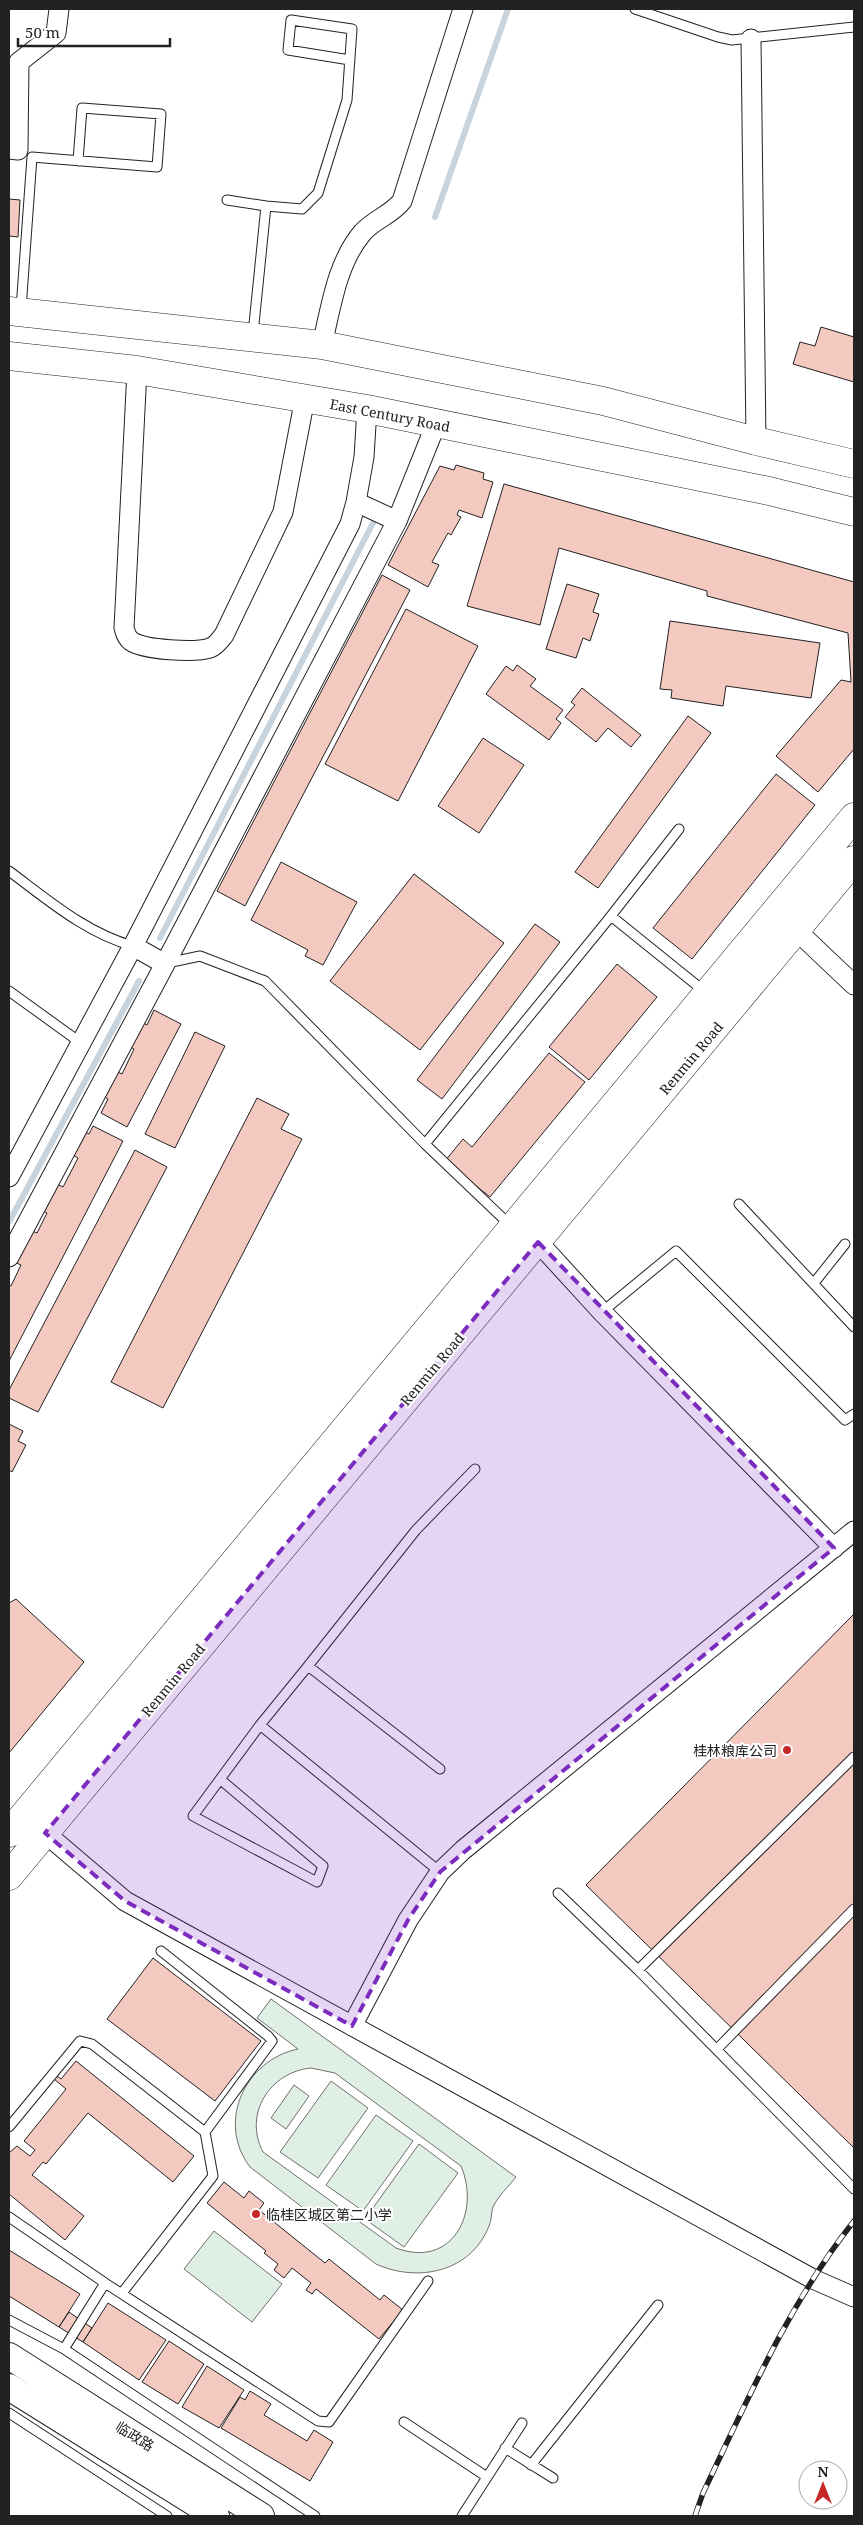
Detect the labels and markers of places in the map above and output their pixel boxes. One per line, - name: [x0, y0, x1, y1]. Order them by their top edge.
- place label: 桂林粮库公司: [693, 1741, 777, 1760]
- marker: 桂林粮库公司: [781, 1744, 793, 1756]
- place label: 临桂区城区第二小学: [266, 2205, 392, 2224]
- marker: 临桂区城区第二小学: [250, 2208, 262, 2220]

